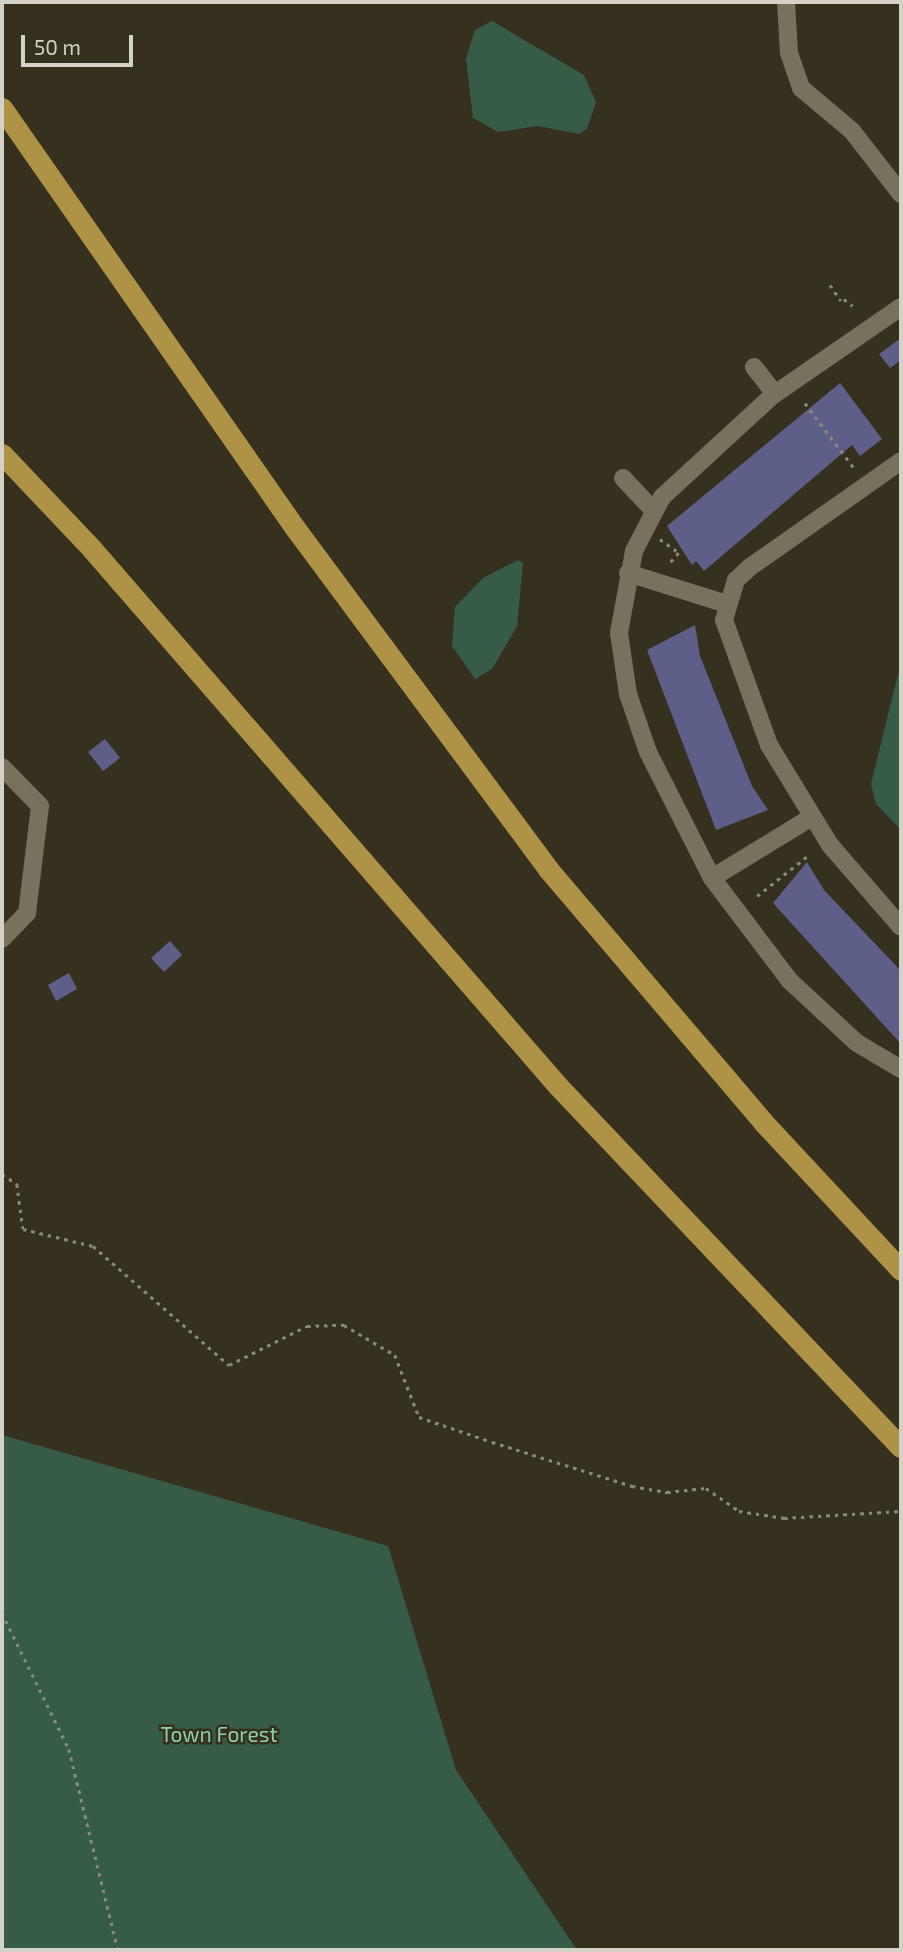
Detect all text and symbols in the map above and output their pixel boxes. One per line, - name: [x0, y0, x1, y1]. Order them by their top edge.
- scale bar: [24, 21, 136, 65]
- text: 50 m: [34, 34, 81, 59]
- park label: Town Forest: [161, 1721, 277, 1747]

